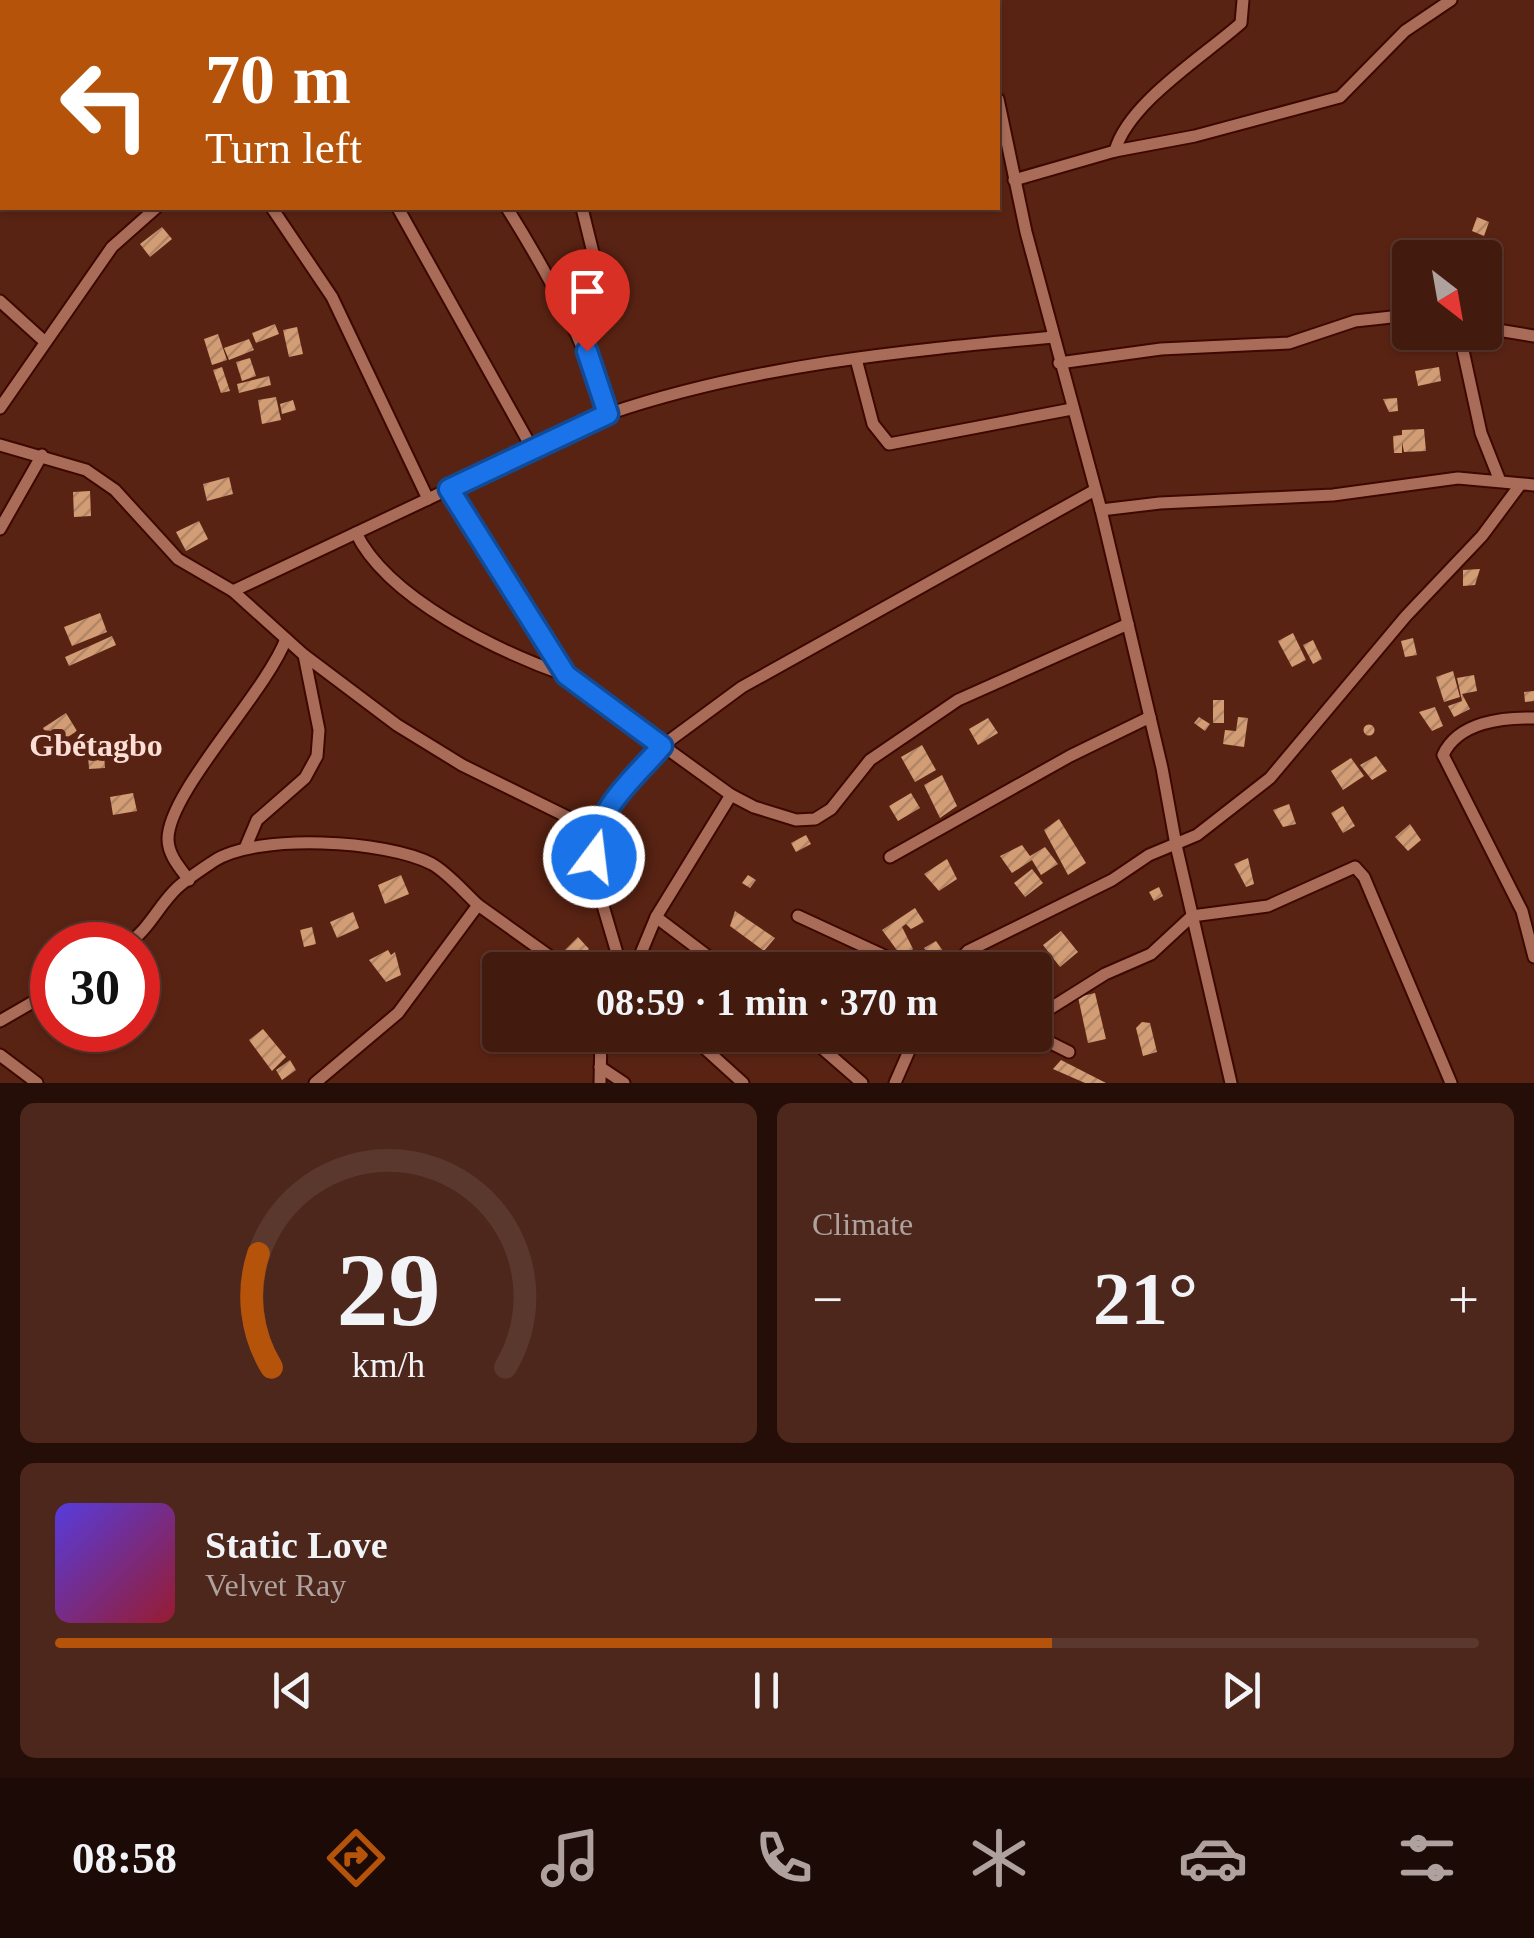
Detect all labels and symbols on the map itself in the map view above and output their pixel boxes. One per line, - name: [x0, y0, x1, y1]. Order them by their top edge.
- north arrow: [1392, 240, 1502, 350]
- pin: [545, 249, 630, 352]
- district label: Gbétagbo: [29, 727, 163, 763]
- position arrow: [542, 805, 646, 909]
- speed limit sign: 30: [30, 922, 160, 1052]

